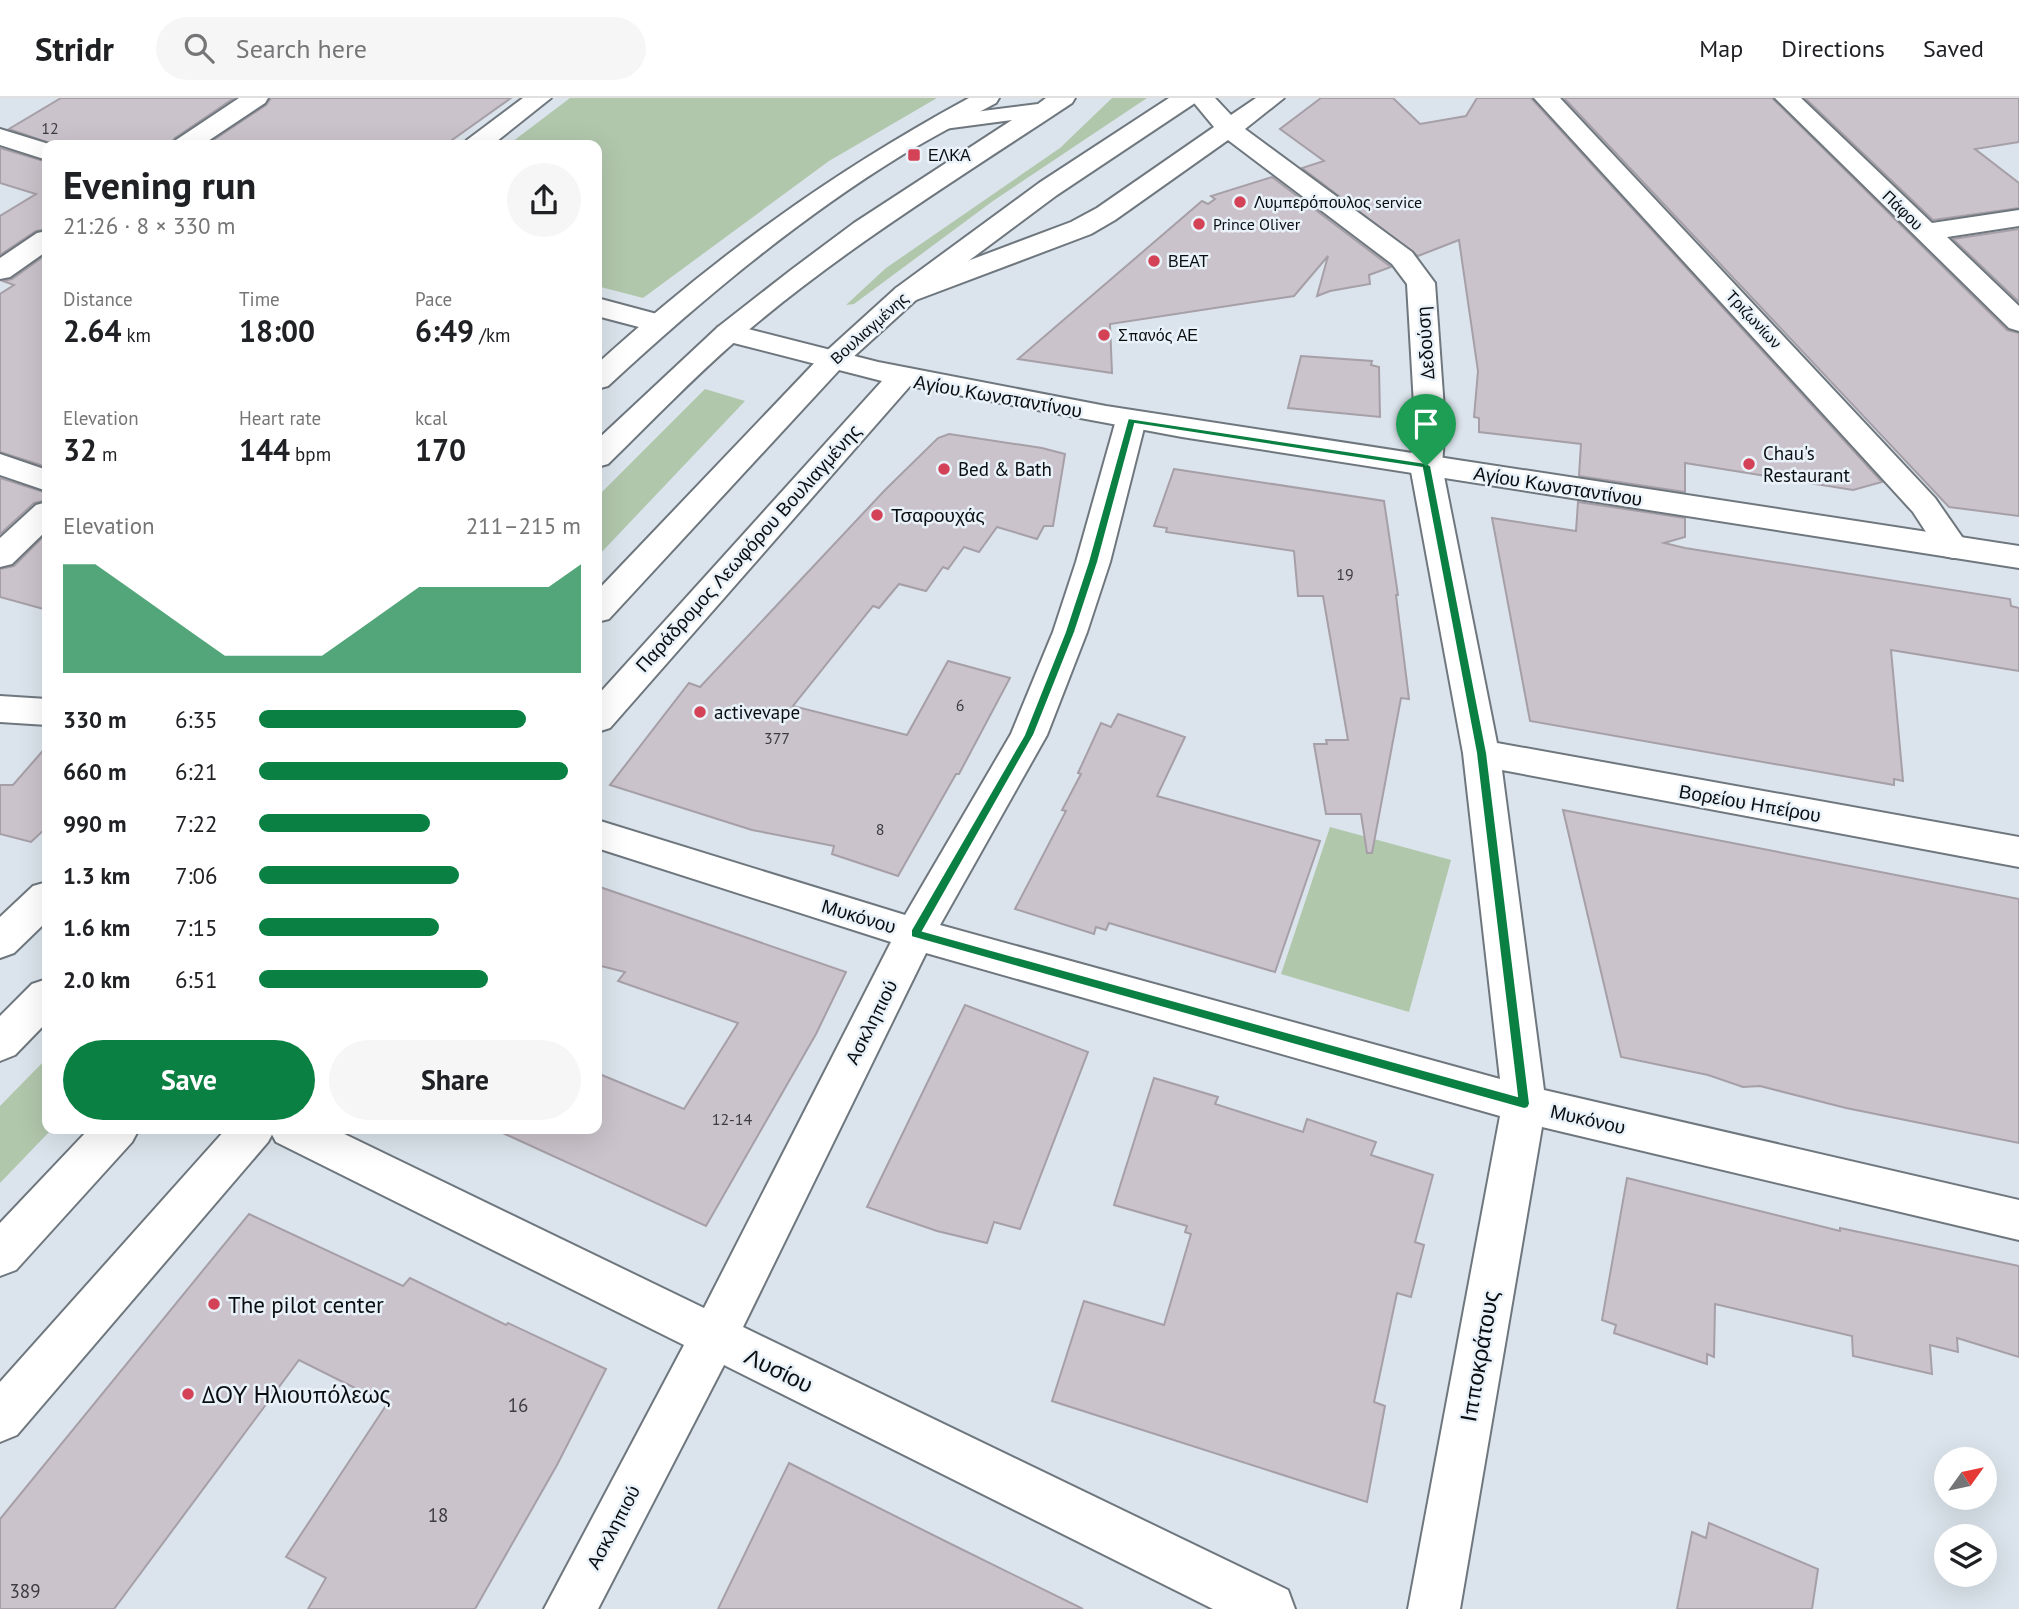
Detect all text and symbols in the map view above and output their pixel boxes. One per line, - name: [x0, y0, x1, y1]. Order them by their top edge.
- search box: [156, 17, 646, 80]
- text: Stridr: [35, 27, 114, 70]
- icon: search: [180, 29, 218, 67]
- text: Search here: [236, 32, 367, 65]
- text: Map: [1699, 33, 1743, 64]
- text: Directions: [1781, 33, 1885, 64]
- text: Saved: [1923, 33, 1984, 64]
- house number: 12: [41, 118, 59, 138]
- place label: ΕΛΚΑ: [928, 145, 971, 165]
- marker: ΕΛΚΑ: [906, 147, 922, 163]
- text: Evening run: [63, 160, 256, 209]
- button: share: [507, 163, 581, 237]
- street label: Πάφου: [1878, 186, 1928, 234]
- place label: Λυμπερόπουλος service: [1254, 192, 1422, 212]
- marker: Λυμπερόπουλος service: [1232, 194, 1248, 210]
- text: 21:26 · 8 × 330 m: [63, 211, 235, 240]
- place label: Prince Oliver: [1213, 214, 1301, 234]
- marker: Prince Oliver: [1191, 216, 1207, 232]
- place label: ΒΕΑΤ: [1168, 251, 1209, 271]
- marker: ΒΕΑΤ: [1146, 253, 1162, 269]
- street label: Τριζωνίων: [1722, 286, 1786, 352]
- text: Distance: [63, 287, 133, 311]
- text: Time: [239, 287, 280, 311]
- text: Pace: [415, 287, 452, 311]
- street label: Βουλιαγμένης: [826, 288, 912, 368]
- street label: Δεδούση: [1410, 306, 1440, 380]
- text: 2.64: [63, 311, 121, 350]
- text: 18:00: [239, 311, 315, 350]
- text: 6:49: [415, 311, 474, 350]
- text: km: [121, 323, 151, 347]
- text: /km: [474, 323, 510, 347]
- place label: Σπανός ΑΕ: [1118, 325, 1198, 345]
- marker: Σπανός ΑΕ: [1096, 327, 1112, 343]
- street label: Αγίου Κωνσταντίνου: [912, 369, 1084, 423]
- pin: [1396, 394, 1456, 466]
- icon: arrive: [1407, 405, 1445, 443]
- text: Elevation: [63, 406, 139, 430]
- text: Heart rate: [239, 406, 321, 430]
- text: kcal: [415, 406, 447, 430]
- street label: Παράδρομος Λεωφόρου Βουλιαγμένης: [630, 419, 866, 677]
- text: 32: [63, 430, 97, 469]
- text: 144: [239, 430, 290, 469]
- text: 170: [415, 430, 466, 469]
- place label: Chau's Restaurant: [1763, 441, 1850, 487]
- text: m: [97, 442, 118, 466]
- text: bpm: [290, 442, 331, 466]
- marker: Chau's Restaurant: [1741, 456, 1757, 472]
- place label: Bed & Bath: [958, 457, 1052, 481]
- marker: Bed & Bath: [936, 461, 952, 477]
- street label: Αγίου Κωνσταντίνου: [1472, 461, 1644, 511]
- place label: Τσαρουχάς: [891, 503, 985, 527]
- marker: Τσαρουχάς: [869, 507, 885, 523]
- text: Elevation: [63, 511, 155, 540]
- text: 211–215 m: [466, 511, 581, 540]
- house number: 19: [1336, 564, 1354, 584]
- house number: 6: [956, 695, 964, 715]
- place label: activevape: [714, 700, 800, 724]
- marker: activevape: [692, 704, 708, 720]
- text: 330 m: [63, 705, 126, 734]
- text: 6:35: [175, 705, 218, 734]
- house number: 377: [764, 728, 790, 748]
- text: 660 m: [63, 757, 126, 786]
- text: 6:21: [175, 757, 218, 786]
- street label: Βορείου Ηπείρου: [1677, 779, 1823, 827]
- text: 990 m: [63, 809, 126, 838]
- text: 7:22: [175, 809, 218, 838]
- house number: 8: [876, 819, 884, 839]
- text: 1.3 km: [63, 861, 130, 890]
- text: 7:06: [175, 861, 218, 890]
- street label: Μυκόνου: [819, 893, 899, 939]
- text: 1.6 km: [63, 913, 130, 942]
- text: 7:15: [175, 913, 218, 942]
- text: 2.0 km: [63, 965, 130, 994]
- text: 6:51: [175, 965, 218, 994]
- street label: Ασκληπιού: [839, 976, 903, 1068]
- button: Save: [63, 1040, 315, 1120]
- button: Share: [329, 1040, 581, 1120]
- street label: Μυκόνου: [1548, 1099, 1628, 1139]
- house number: 12-14: [712, 1109, 753, 1129]
- street label: Ιπποκράτους: [1453, 1288, 1505, 1424]
- place label: The pilot center: [228, 1290, 384, 1319]
- marker: The pilot center: [206, 1296, 222, 1312]
- street label: Λυσίου: [740, 1341, 818, 1399]
- place label: ΔΟΥ Ηλιουπόλεως: [202, 1380, 391, 1409]
- marker: ΔΟΥ Ηλιουπόλεως: [180, 1386, 196, 1402]
- house number: 16: [508, 1393, 528, 1417]
- north arrow: [1934, 1447, 1997, 1510]
- map controls: [1934, 1447, 1997, 1587]
- street label: Ασκληπιού: [581, 1481, 645, 1573]
- house number: 18: [428, 1503, 448, 1527]
- button: layers: [1934, 1524, 1997, 1587]
- house number: 389: [9, 1579, 41, 1603]

